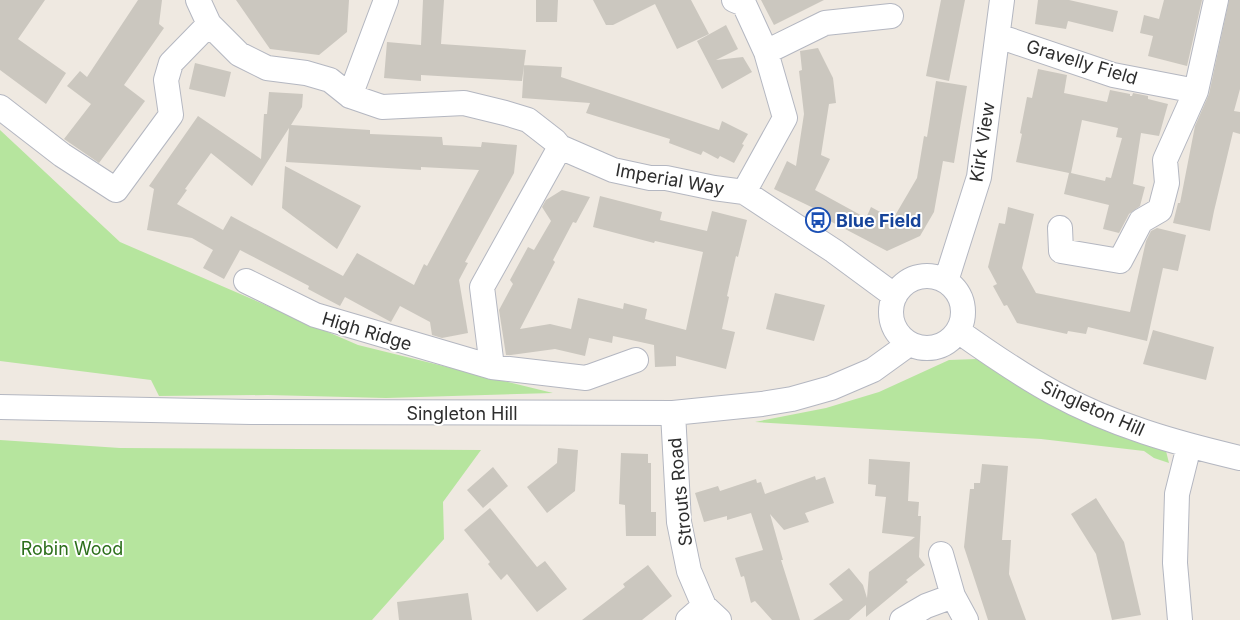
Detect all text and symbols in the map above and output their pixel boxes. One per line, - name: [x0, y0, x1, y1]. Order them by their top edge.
- street label: Gravelly Field: [1024, 35, 1140, 89]
- street label: Kirk View: [965, 100, 999, 183]
- street label: Imperial Way: [614, 159, 726, 199]
- bus stop icon: Blue Field: [805, 207, 831, 233]
- place label: Blue Field: [836, 210, 921, 231]
- street label: High Ridge: [319, 307, 415, 355]
- street label: Singleton Hill: [1038, 376, 1148, 440]
- street label: Singleton Hill: [406, 403, 518, 424]
- street label: Strouts Road: [664, 437, 696, 547]
- park label: Robin Wood: [21, 538, 123, 559]

